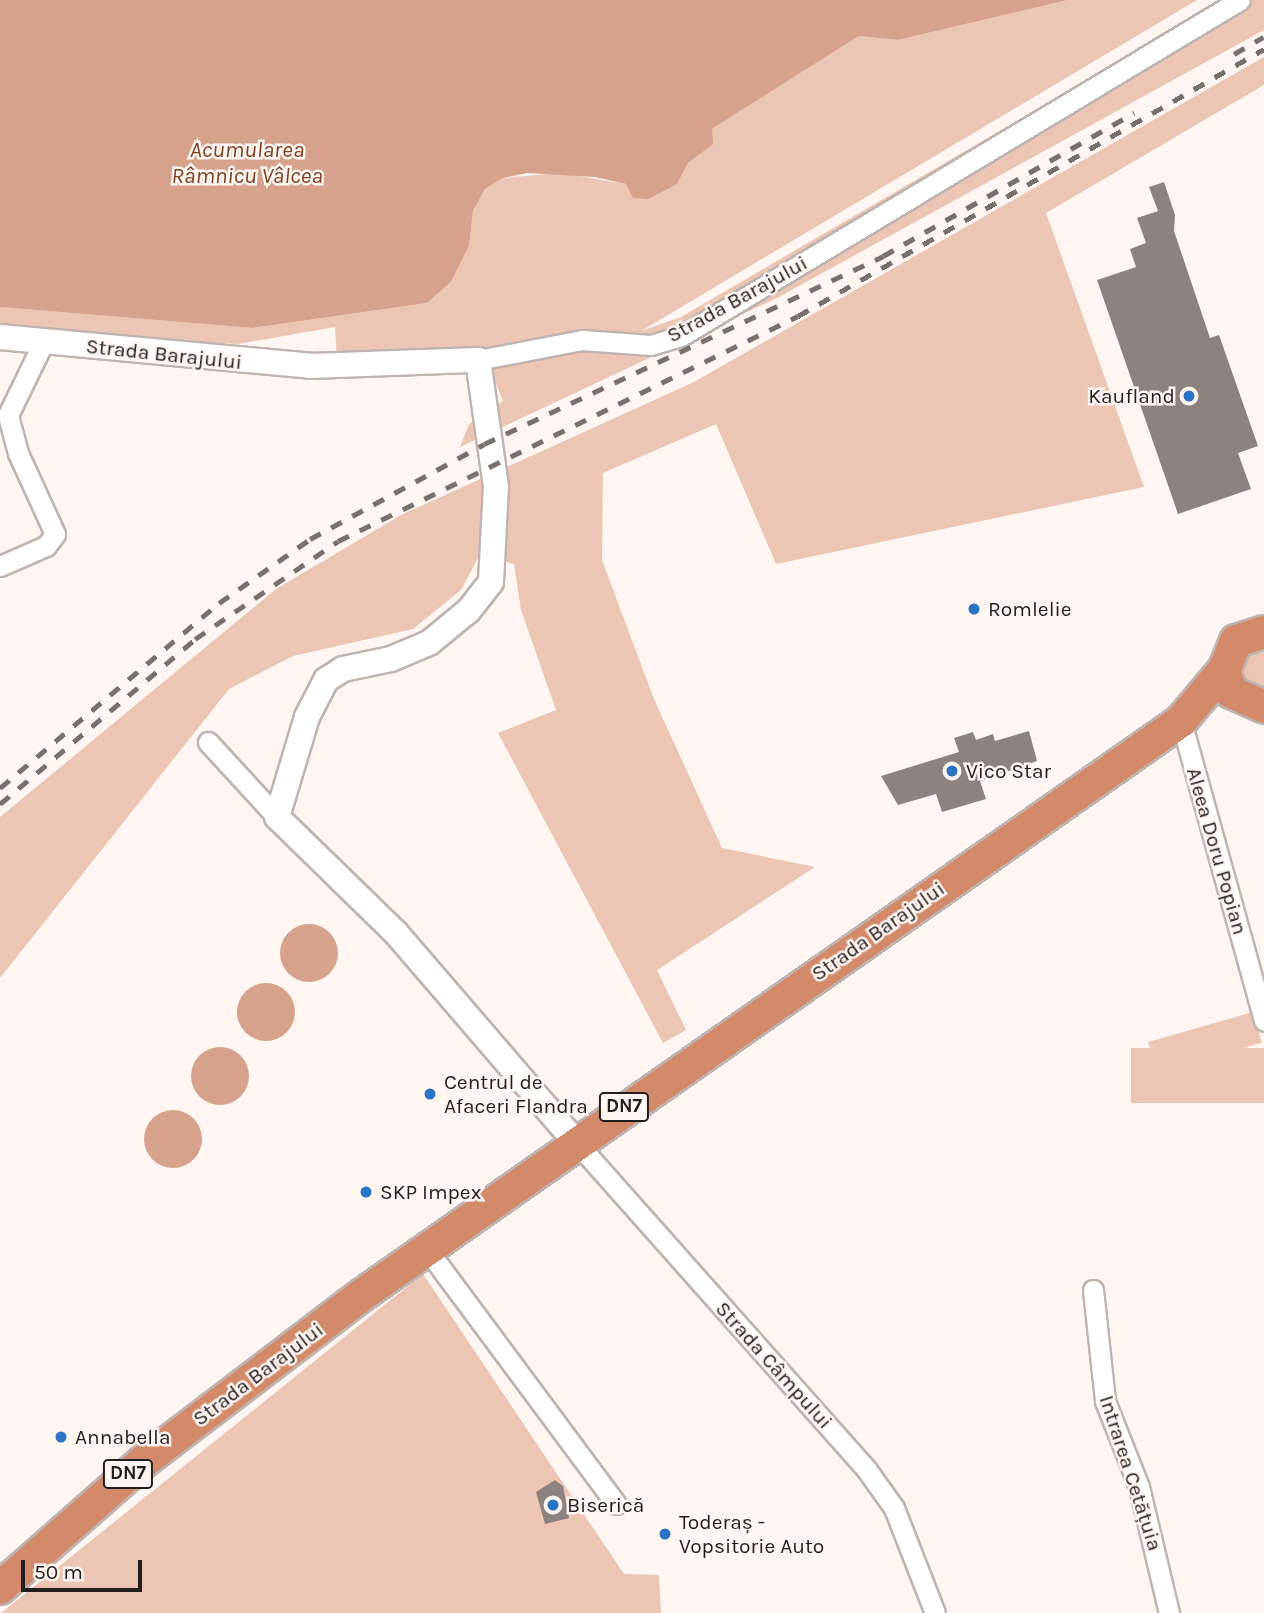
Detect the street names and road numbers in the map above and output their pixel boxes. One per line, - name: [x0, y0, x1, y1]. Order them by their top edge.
- street label: Strada Barajului: [662, 250, 812, 348]
- street label: Strada Barajului: [85, 333, 243, 375]
- street label: Aleea Doru Popian: [1181, 765, 1253, 937]
- street label: Strada Barajului: [807, 876, 949, 986]
- road number: DN7: [598, 1092, 650, 1122]
- street label: Strada Câmpului: [710, 1296, 838, 1434]
- street label: Strada Barajului: [188, 1317, 328, 1431]
- street label: Intrarea Cetățuia: [1094, 1392, 1168, 1554]
- road number: DN7: [102, 1458, 154, 1490]

